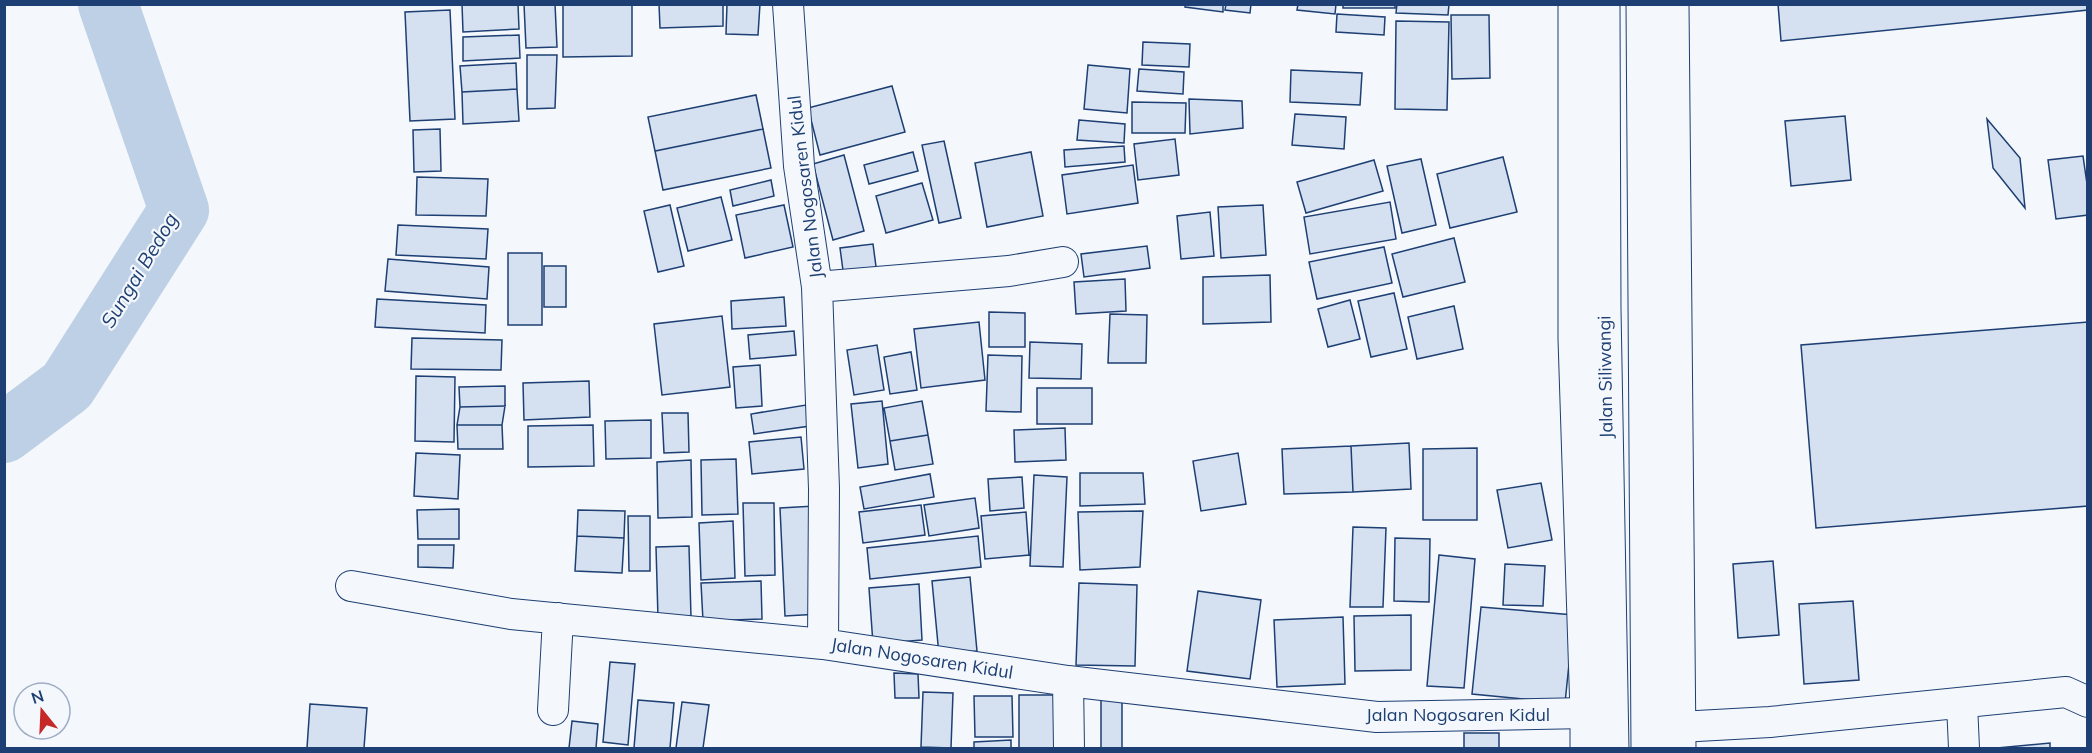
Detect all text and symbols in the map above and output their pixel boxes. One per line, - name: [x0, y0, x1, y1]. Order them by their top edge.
- street label: Jalan Nogosaren Kidul: [782, 94, 828, 280]
- water label: Sungai Bedog: [95, 208, 183, 332]
- street label: Jalan Siliwangi: [1592, 315, 1618, 439]
- street label: Jalan Nogosaren Kidul: [829, 632, 1015, 684]
- north arrow: [12, 681, 72, 741]
- text: N: [29, 685, 46, 708]
- street label: Jalan Nogosaren Kidul: [1366, 703, 1550, 726]

